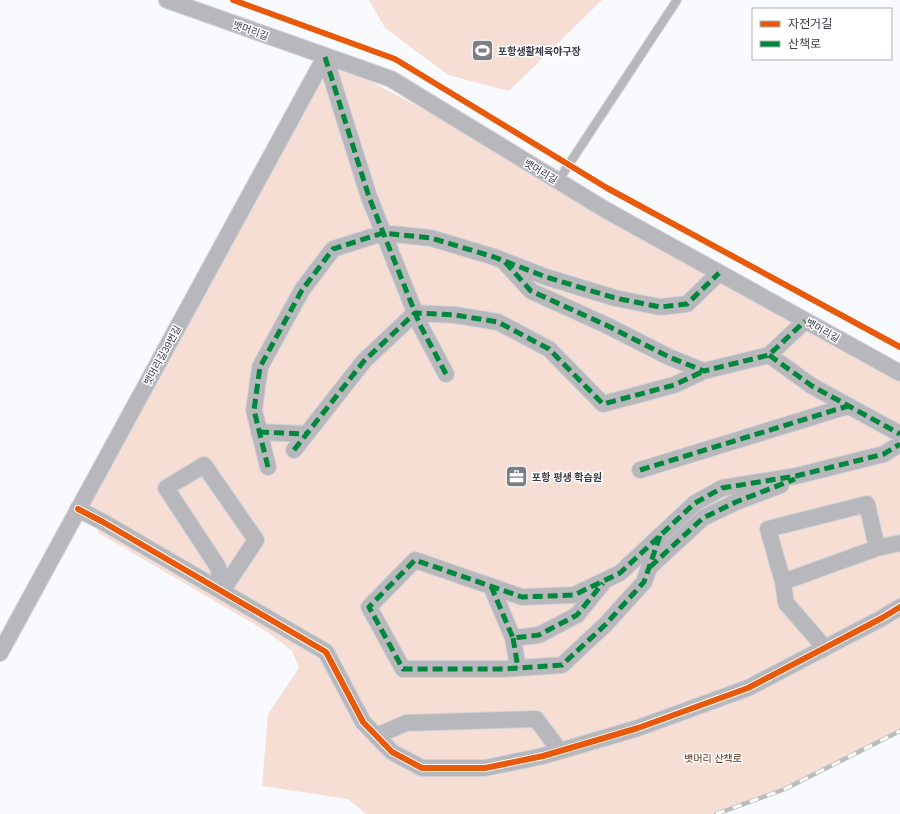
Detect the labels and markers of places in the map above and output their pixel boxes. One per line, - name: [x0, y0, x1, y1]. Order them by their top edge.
- sports icon: 포항생활체육야구장: [470, 38, 496, 64]
- place label: 포항생활체육야구장: [498, 45, 581, 57]
- office icon: 포항 평생 학습원: [504, 464, 530, 490]
- place label: 포항 평생 학습원: [532, 471, 602, 483]

